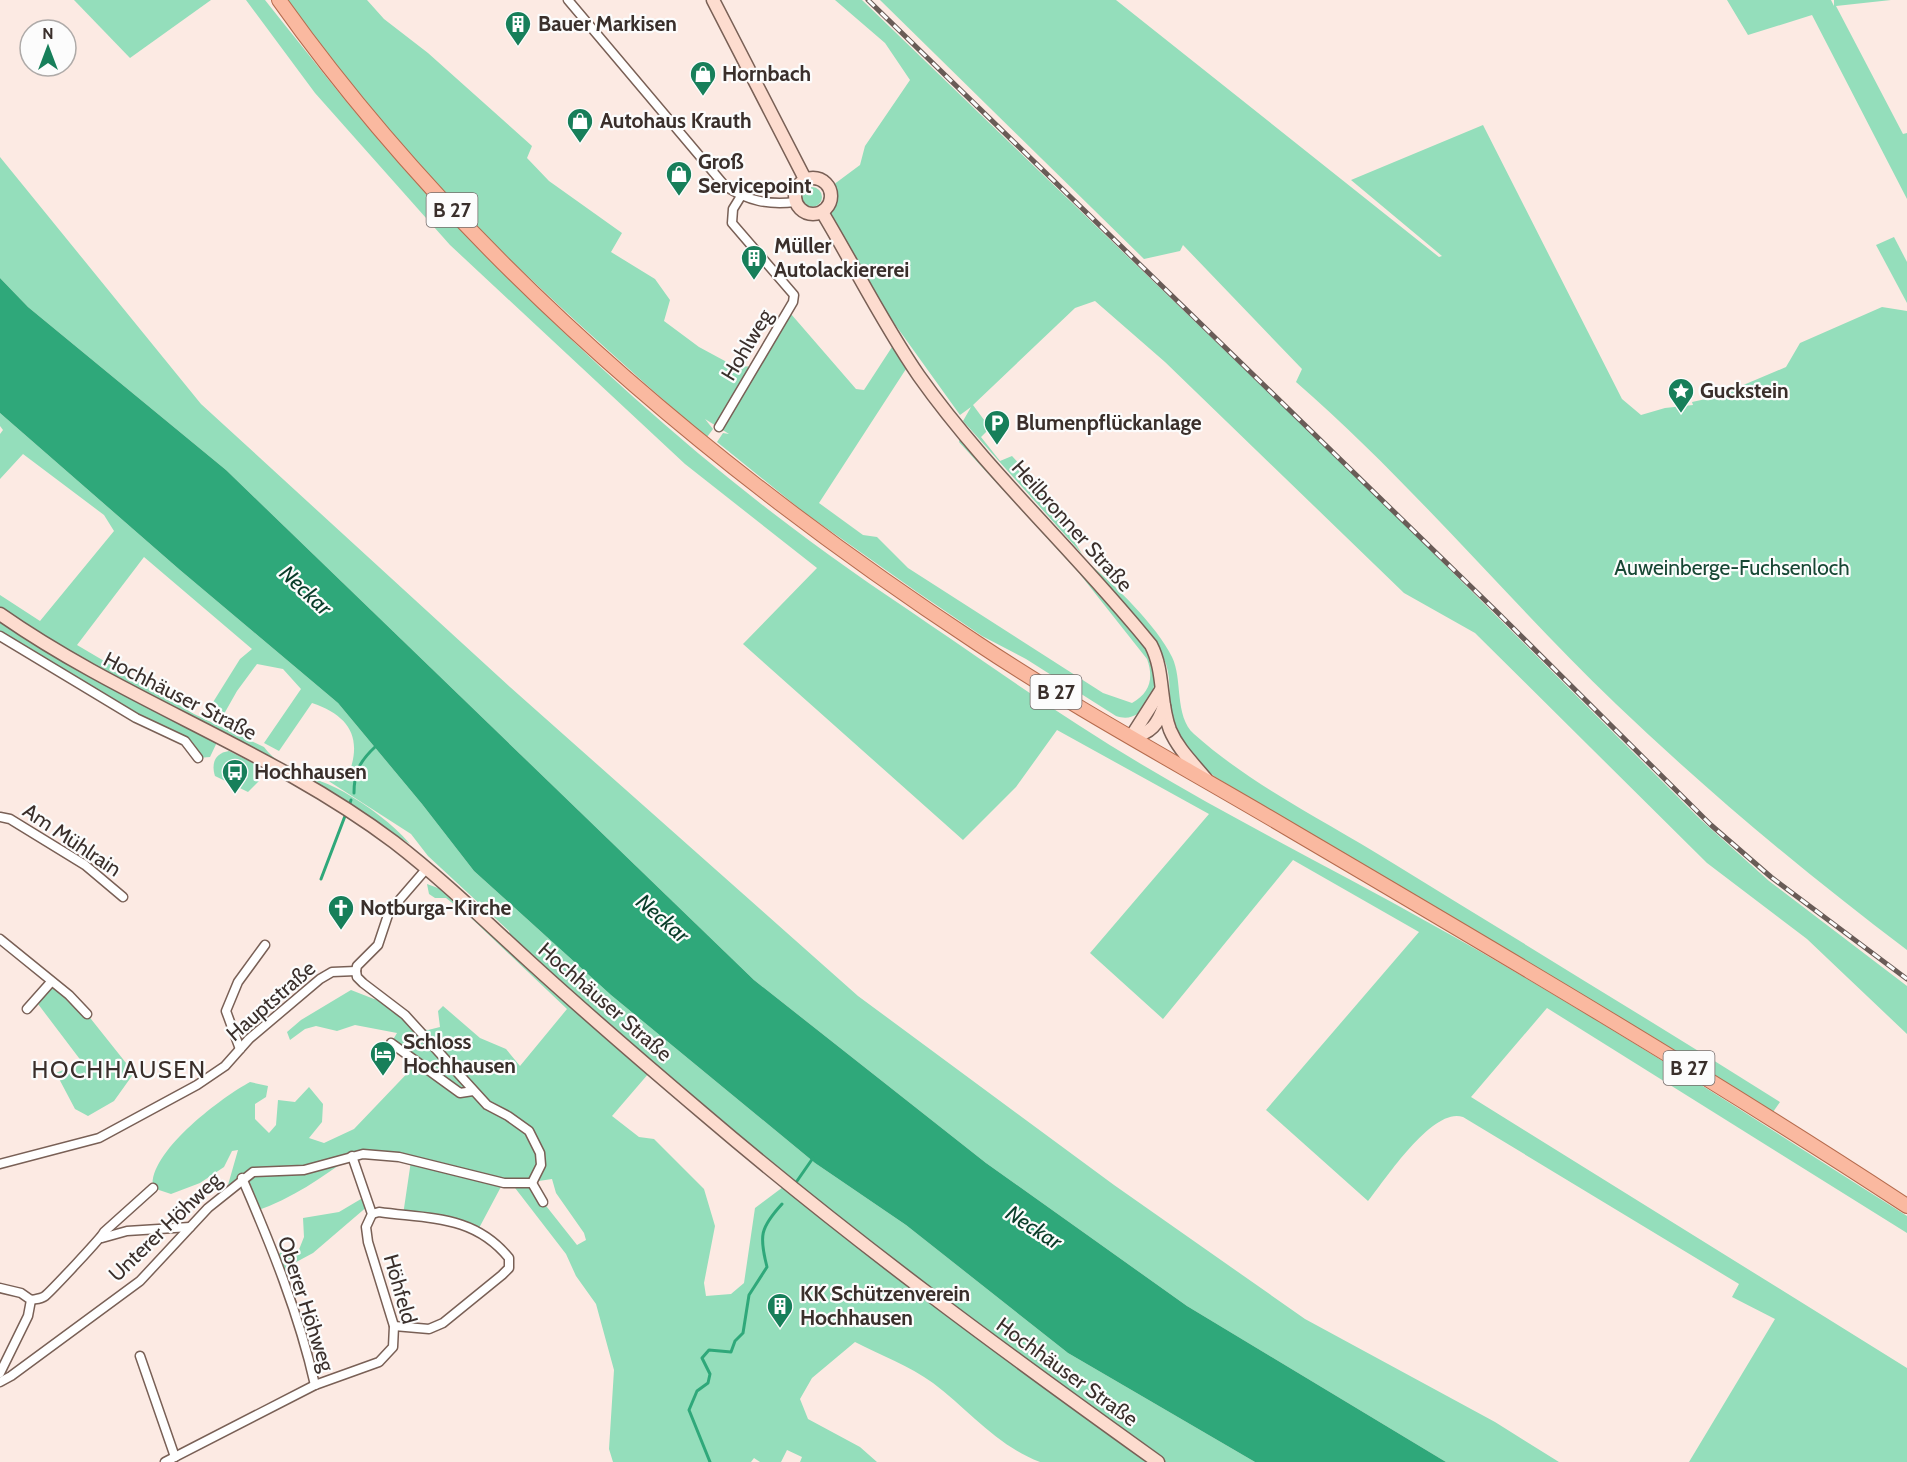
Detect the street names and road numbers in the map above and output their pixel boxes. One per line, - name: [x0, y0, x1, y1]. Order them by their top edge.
- road number: B 27: [426, 193, 478, 227]
- street label: Hohlweg: [716, 304, 778, 385]
- street label: Heilbronner Straße: [1007, 455, 1138, 597]
- street label: Hochhäuser Straße: [99, 646, 261, 745]
- road number: B 27: [1030, 675, 1082, 709]
- street label: Am Mühlrain: [18, 798, 126, 882]
- street label: Hochhäuser Straße: [533, 937, 677, 1067]
- street label: Hauptstraße: [221, 955, 320, 1046]
- road number: B 27: [1664, 1051, 1714, 1085]
- street label: Unterer Höhweg: [103, 1166, 226, 1286]
- street label: Oberer Höhweg: [273, 1233, 340, 1375]
- street label: Höhfeld: [379, 1251, 422, 1327]
- street label: Hochhäuser Straße: [992, 1312, 1143, 1431]

